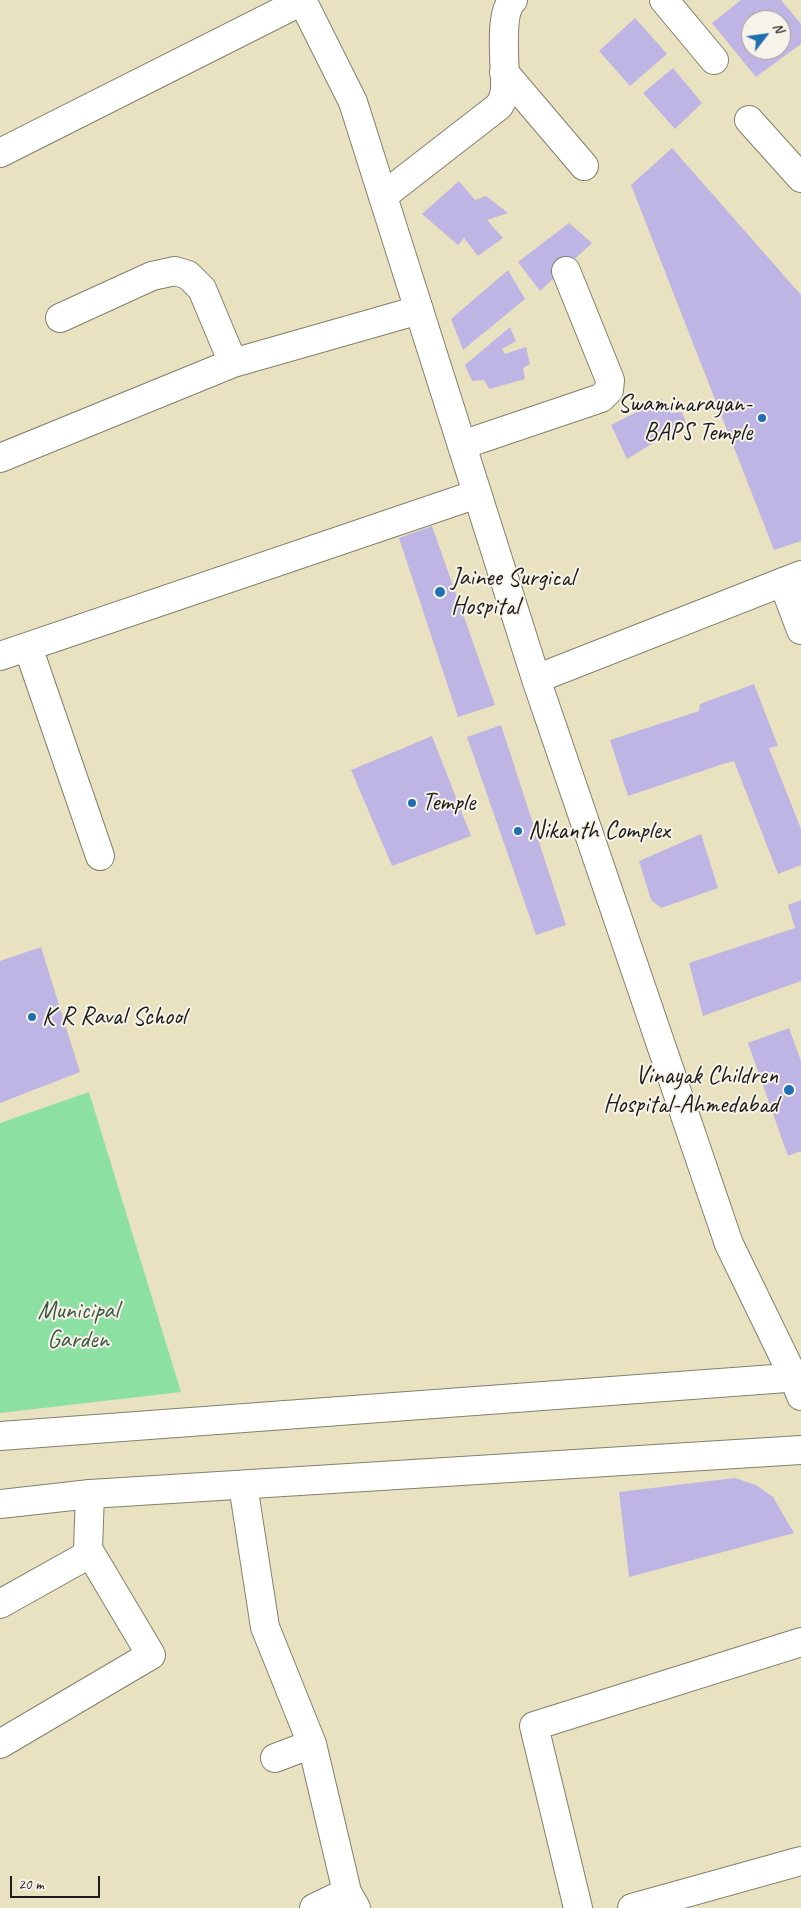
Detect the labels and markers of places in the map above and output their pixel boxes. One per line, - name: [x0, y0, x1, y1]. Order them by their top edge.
- place label: Swaminarayan- BAPS Temple: [618, 389, 752, 448]
- marker: Swaminarayan- BAPS Temple: [756, 412, 768, 424]
- place label: Jainee Surgical Hospital: [451, 563, 575, 622]
- marker: Jainee Surgical Hospital: [433, 585, 447, 599]
- place label: Temple: [422, 788, 475, 818]
- marker: Temple: [406, 797, 418, 809]
- place label: Nikanth Complex: [528, 816, 669, 846]
- marker: Nikanth Complex: [512, 825, 524, 837]
- place label: K R Raval School: [42, 1002, 186, 1032]
- marker: K R Raval School: [26, 1011, 38, 1023]
- place label: Vinayak Children Hospital-Ahmedabad: [603, 1061, 778, 1120]
- marker: Vinayak Children Hospital-Ahmedabad: [782, 1083, 796, 1097]

